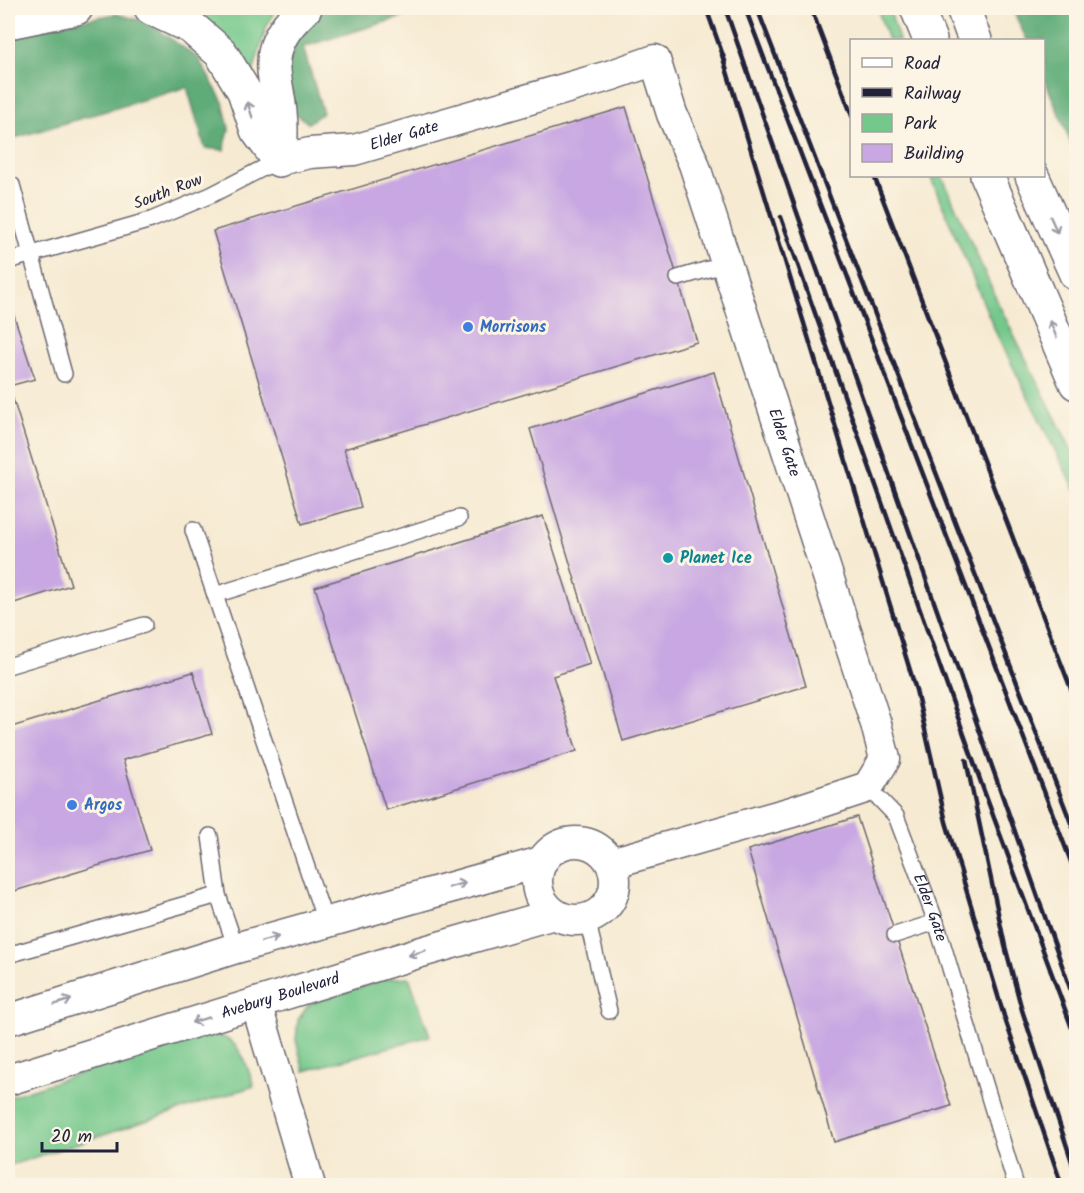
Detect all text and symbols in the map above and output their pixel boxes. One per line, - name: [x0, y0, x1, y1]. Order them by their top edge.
- legend: [850, 39, 1045, 177]
- text: Road: [904, 50, 941, 79]
- text: Railway: [904, 80, 961, 109]
- one-way arrow: [244, 101, 255, 120]
- text: Park: [904, 110, 937, 139]
- street label: Elder Gate: [367, 114, 442, 157]
- text: Building: [904, 140, 964, 169]
- street label: South Row: [130, 167, 206, 217]
- one-way arrow: [1049, 215, 1061, 233]
- place label: Morrisons: [480, 315, 547, 340]
- marker: Morrisons: [461, 320, 475, 334]
- one-way arrow: [1047, 321, 1058, 339]
- street label: Elder Gate: [762, 405, 807, 480]
- place label: Planet Ice: [680, 546, 752, 571]
- marker: Planet Ice: [661, 551, 675, 565]
- place label: Argos: [84, 793, 123, 818]
- marker: Argos: [65, 798, 79, 812]
- street label: Elder Gate: [906, 870, 954, 945]
- one-way arrow: [447, 879, 466, 890]
- one-way arrow: [260, 933, 279, 944]
- one-way arrow: [408, 948, 427, 959]
- street label: Avebury Boulevard: [218, 965, 344, 1026]
- one-way arrow: [53, 996, 72, 1007]
- one-way arrow: [191, 1016, 210, 1027]
- scale bar: [42, 1115, 117, 1153]
- text: 20 m: [51, 1123, 92, 1152]

